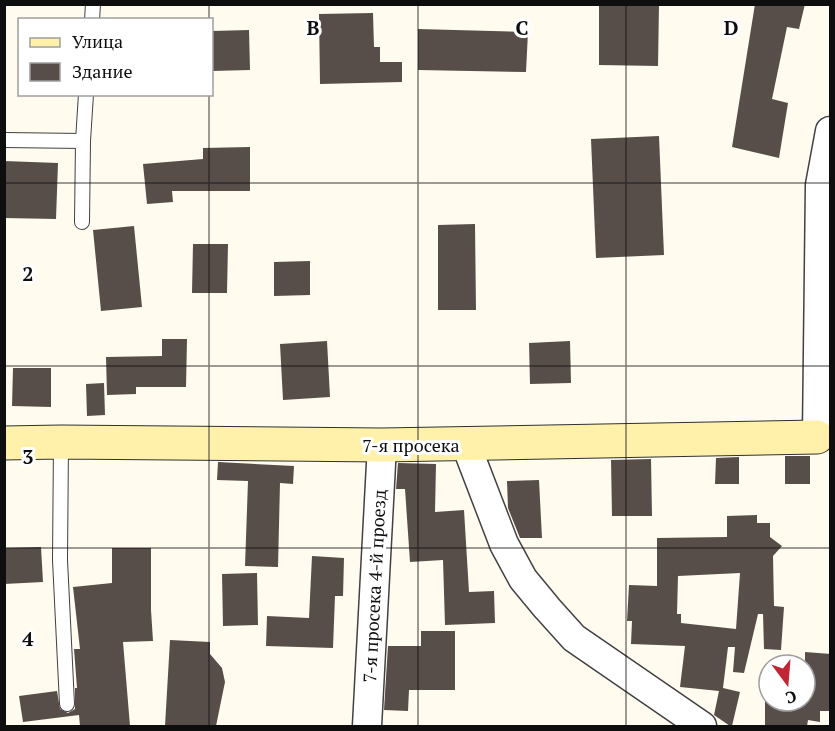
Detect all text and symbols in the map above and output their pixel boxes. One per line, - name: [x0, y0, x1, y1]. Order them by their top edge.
- text: B: [307, 14, 320, 41]
- text: C: [515, 14, 529, 41]
- text: D: [724, 14, 738, 41]
- legend: [18, 18, 213, 96]
- text: Улица: [72, 29, 123, 53]
- text: Здание: [72, 59, 132, 83]
- text: 2: [22, 260, 34, 287]
- street label: 7-я просека: [362, 433, 460, 457]
- text: 3: [22, 443, 34, 470]
- street label: 7-я просека 4-й проезд: [357, 489, 391, 683]
- text: 4: [22, 625, 34, 652]
- north arrow: [757, 653, 817, 713]
- text: С: [783, 685, 799, 709]

